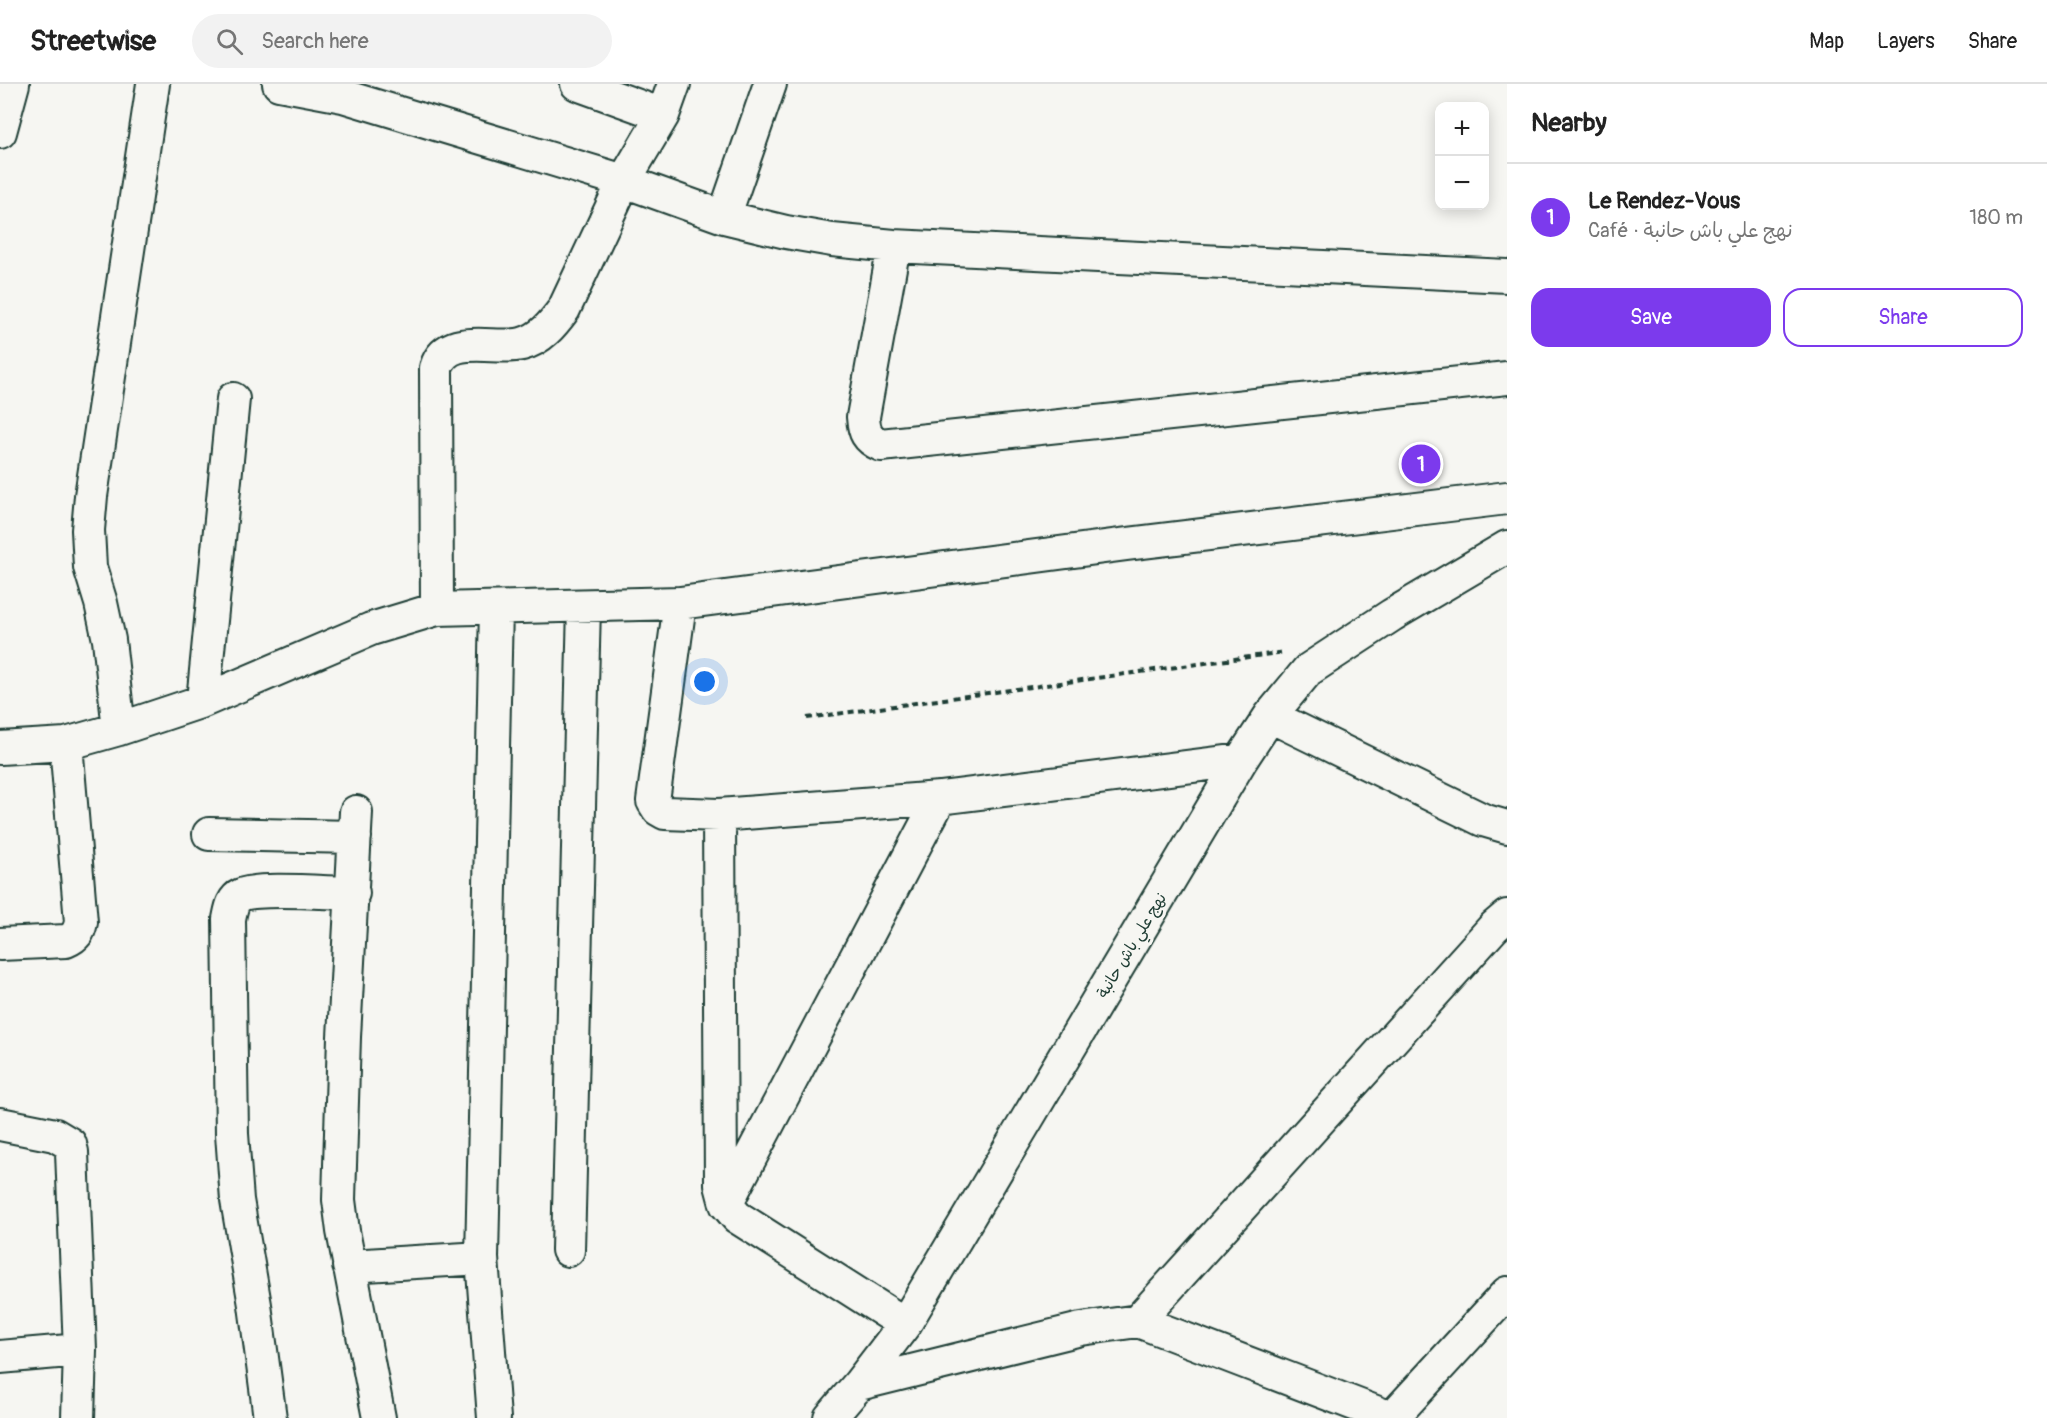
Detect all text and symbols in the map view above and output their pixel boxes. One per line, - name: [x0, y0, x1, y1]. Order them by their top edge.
- search box: [192, 14, 612, 68]
- text: Streetwise: [30, 24, 156, 59]
- icon: search: [213, 25, 246, 58]
- text: Search here: [261, 27, 369, 55]
- text: Map: [1809, 28, 1844, 55]
- text: Layers: [1877, 28, 1935, 55]
- text: Share: [1968, 28, 2017, 55]
- map controls: [1435, 102, 1489, 210]
- button: +: [1435, 102, 1489, 156]
- text: Nearby: [1531, 107, 1607, 139]
- button: −: [1435, 156, 1489, 210]
- text: Le Rendez-Vous: [1588, 187, 1740, 215]
- text: 1: [1547, 205, 1554, 230]
- text: 180 m: [1969, 205, 2023, 230]
- text: Café · نهج علي باش حانبة: [1588, 218, 1793, 243]
- button: Save: [1531, 288, 1771, 347]
- button: Share: [1783, 288, 2023, 347]
- pin: 1: [1402, 442, 1440, 487]
- your location: [690, 667, 719, 696]
- street label: نهج علي باش حانبة: [1093, 889, 1175, 1004]

